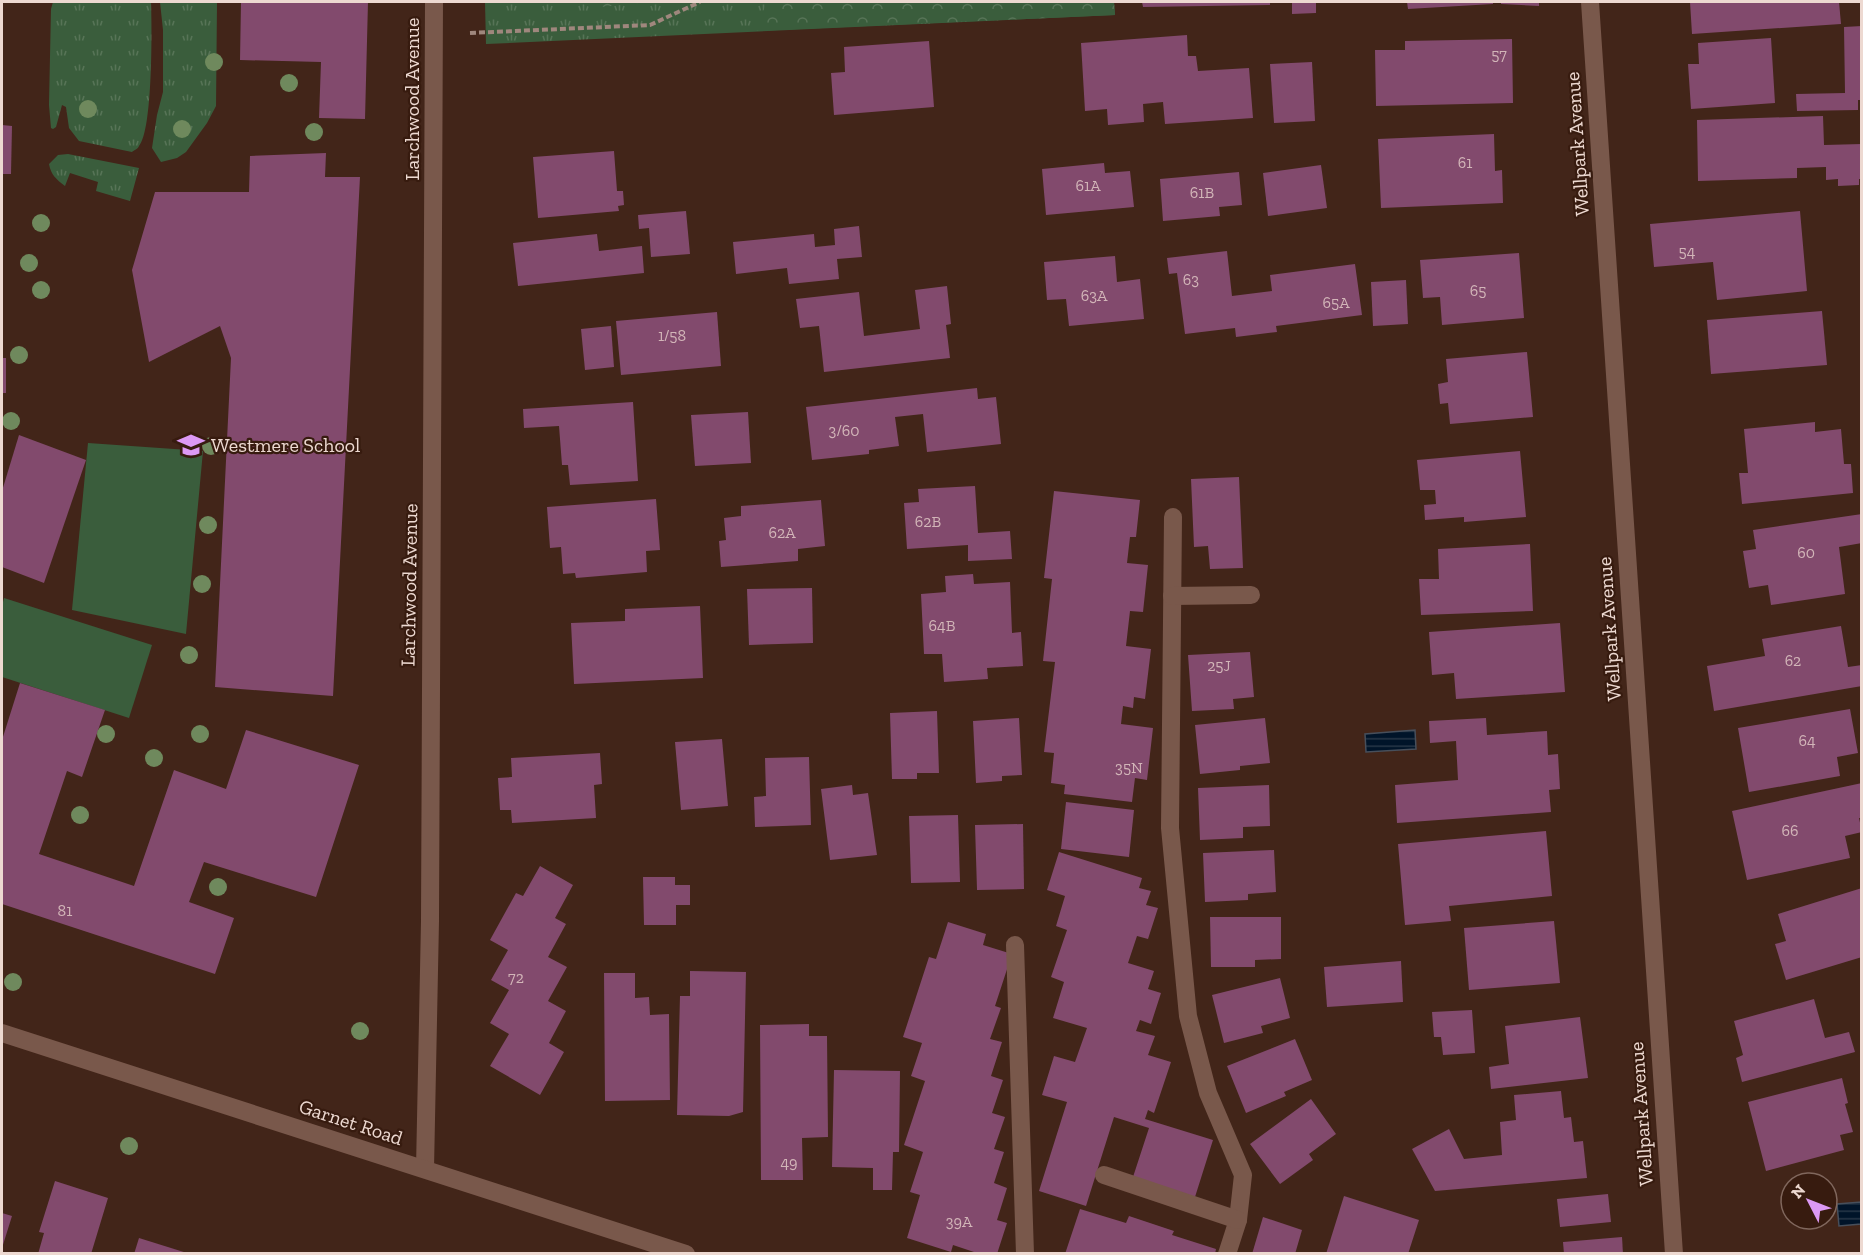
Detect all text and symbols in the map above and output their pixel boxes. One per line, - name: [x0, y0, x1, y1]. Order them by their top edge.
- street label: Larchwood Avenue: [400, 18, 424, 180]
- house number: 57: [1491, 45, 1507, 64]
- street label: Wellpark Avenue: [1560, 71, 1594, 217]
- house number: 61: [1458, 153, 1472, 172]
- house number: 61A: [1075, 176, 1101, 195]
- house number: 61B: [1190, 183, 1214, 202]
- house number: 54: [1679, 242, 1696, 261]
- house number: 63: [1183, 270, 1199, 289]
- house number: 65: [1470, 281, 1486, 300]
- house number: 63A: [1081, 286, 1108, 305]
- house number: 65A: [1322, 293, 1350, 312]
- house number: 1/58: [658, 326, 686, 345]
- house number: 3/60: [829, 421, 859, 440]
- school or university icon: Westmere School: [176, 430, 206, 460]
- place label: Westmere School: [211, 433, 360, 457]
- street label: Larchwood Avenue: [396, 503, 422, 667]
- house number: 62B: [915, 512, 942, 531]
- house number: 62A: [768, 523, 796, 542]
- house number: 60: [1797, 543, 1815, 562]
- street label: Wellpark Avenue: [1592, 556, 1626, 702]
- house number: 64B: [929, 616, 956, 635]
- house number: 62: [1785, 651, 1801, 670]
- house number: 25J: [1207, 656, 1231, 675]
- house number: 64: [1798, 731, 1816, 750]
- house number: 35N: [1115, 758, 1143, 777]
- house number: 66: [1782, 821, 1799, 840]
- house number: 81: [58, 901, 72, 920]
- house number: 72: [508, 968, 524, 987]
- street label: Wellpark Avenue: [1624, 1041, 1658, 1187]
- street label: Garnet Road: [296, 1094, 406, 1150]
- house number: 49: [780, 1153, 798, 1172]
- north arrow: [1779, 1171, 1839, 1231]
- text: N: [1787, 1180, 1809, 1202]
- house number: 39A: [946, 1212, 973, 1231]

